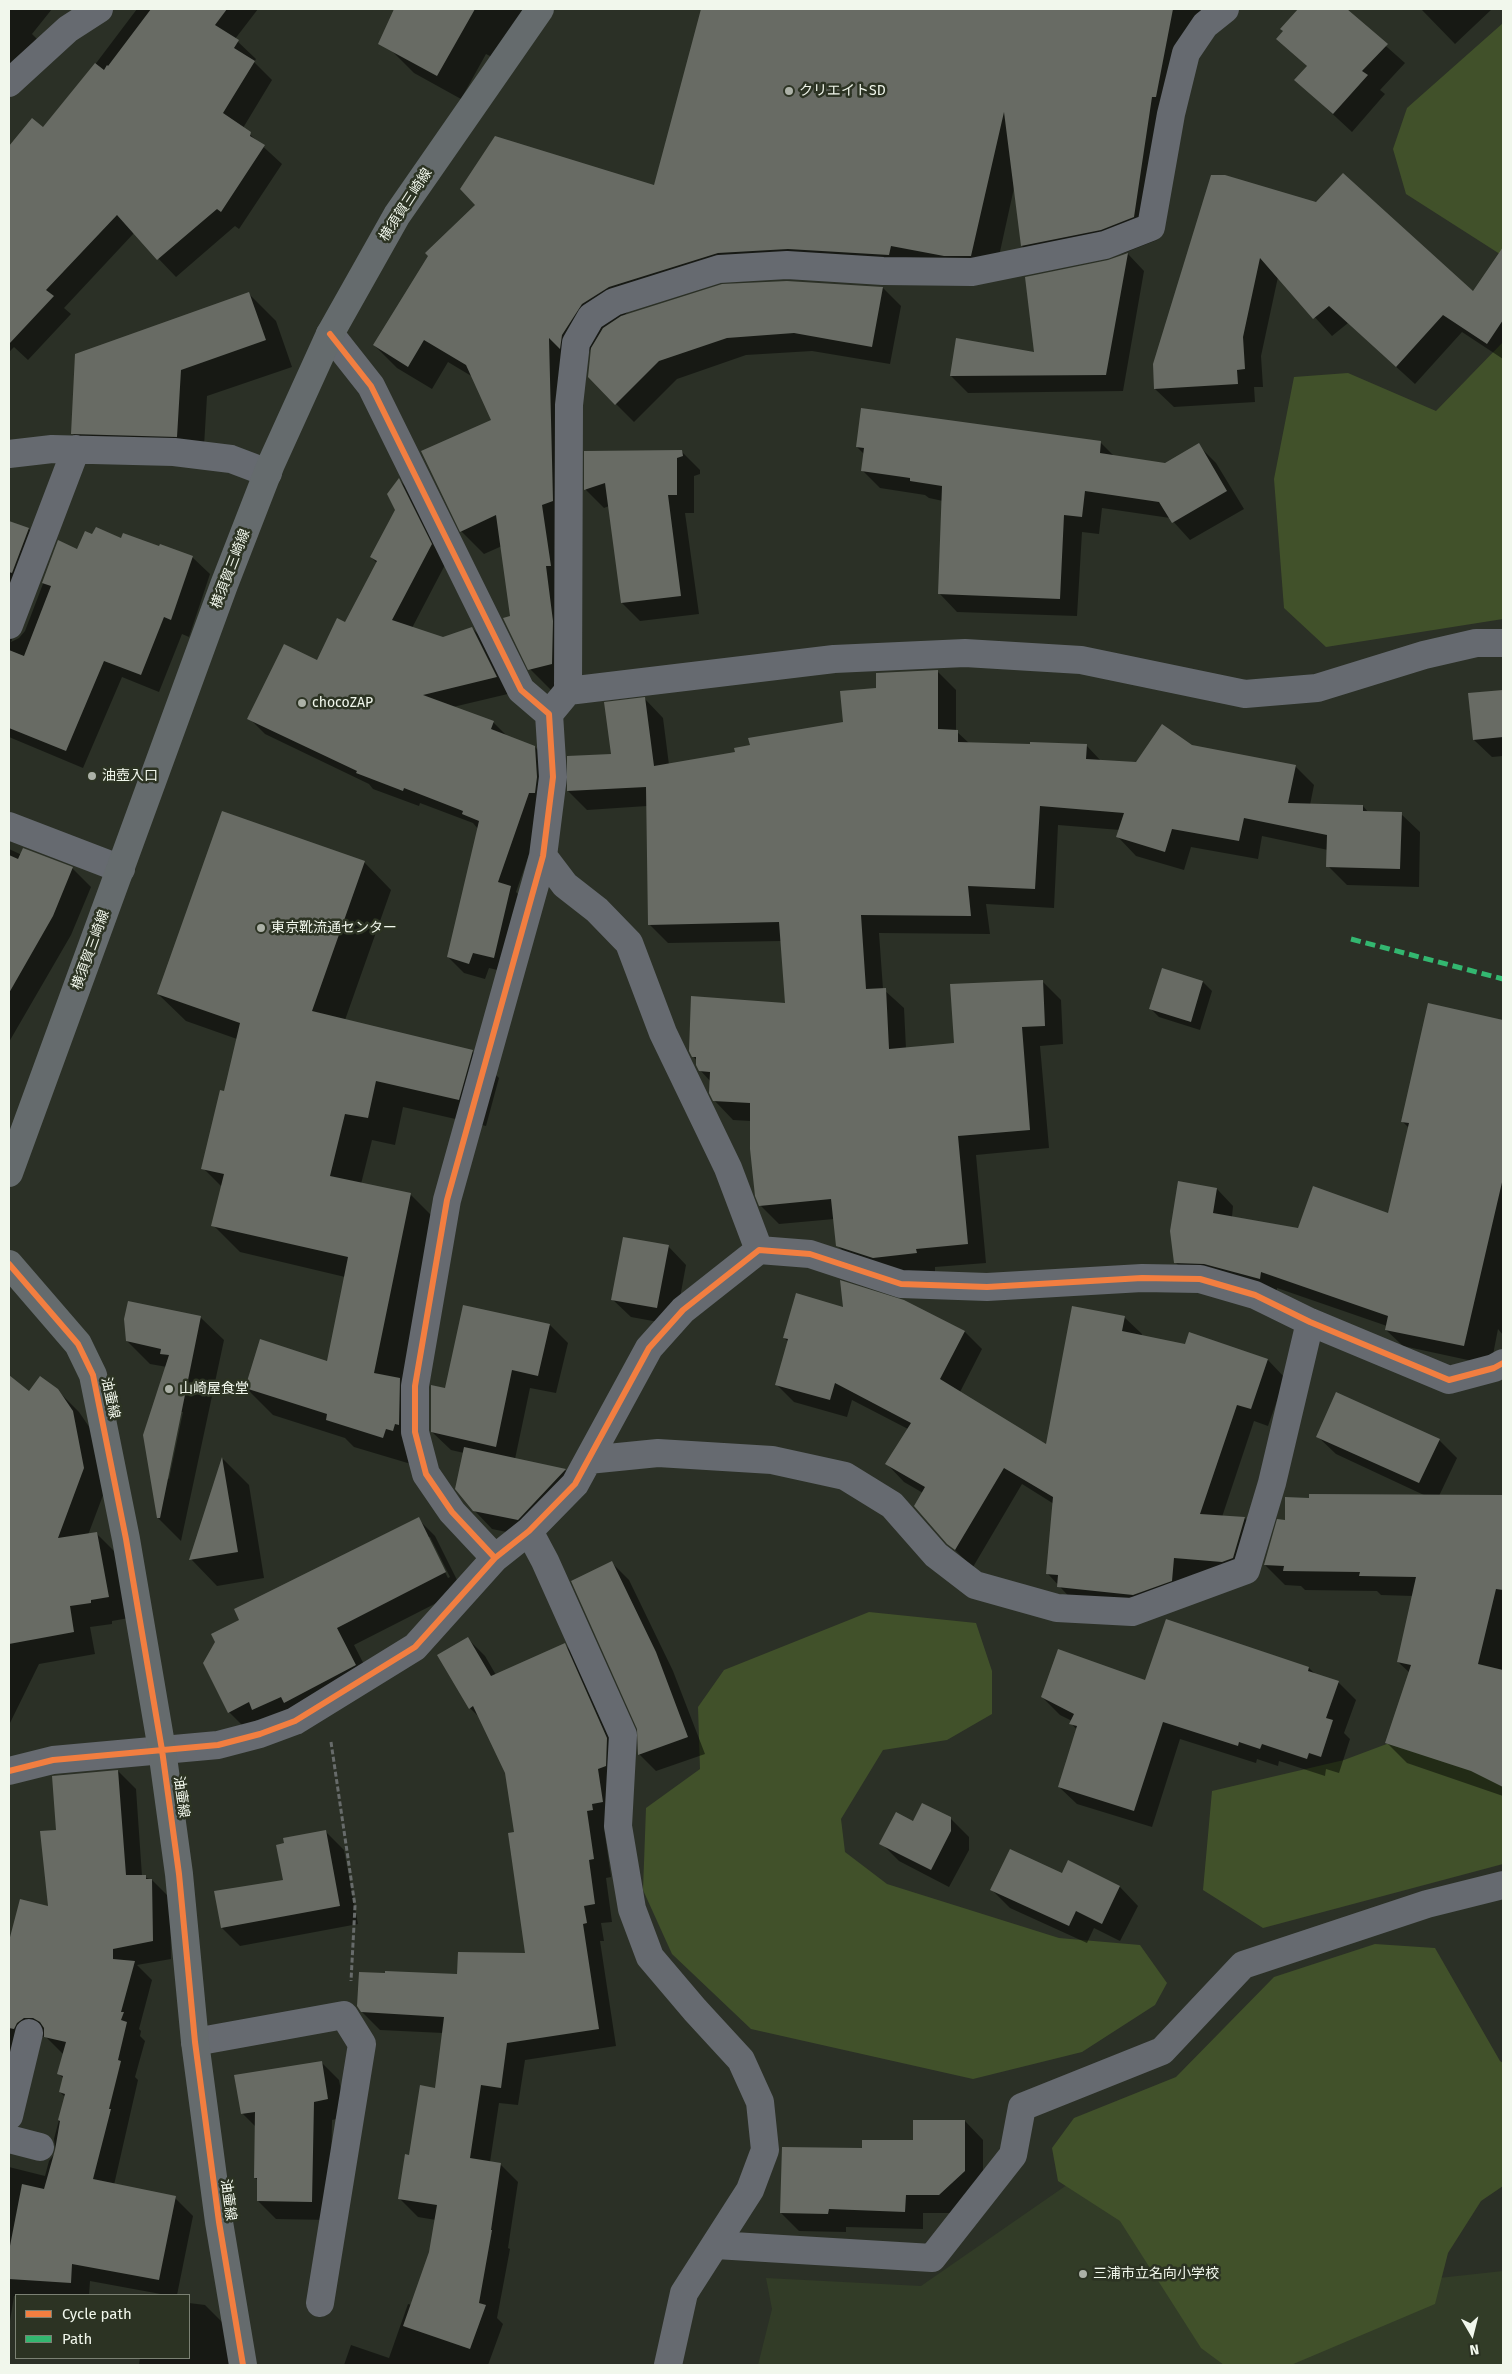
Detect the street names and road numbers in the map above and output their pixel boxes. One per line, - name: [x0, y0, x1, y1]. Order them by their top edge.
- street label: 横須賀三崎線: [376, 165, 436, 245]
- street label: 横須賀三崎線: [208, 527, 254, 611]
- street label: 横須賀三崎線: [69, 908, 113, 992]
- street label: 油壷線: [97, 1376, 123, 1420]
- street label: 油壷線: [170, 1775, 192, 1819]
- street label: 油壷線: [217, 2178, 239, 2222]

